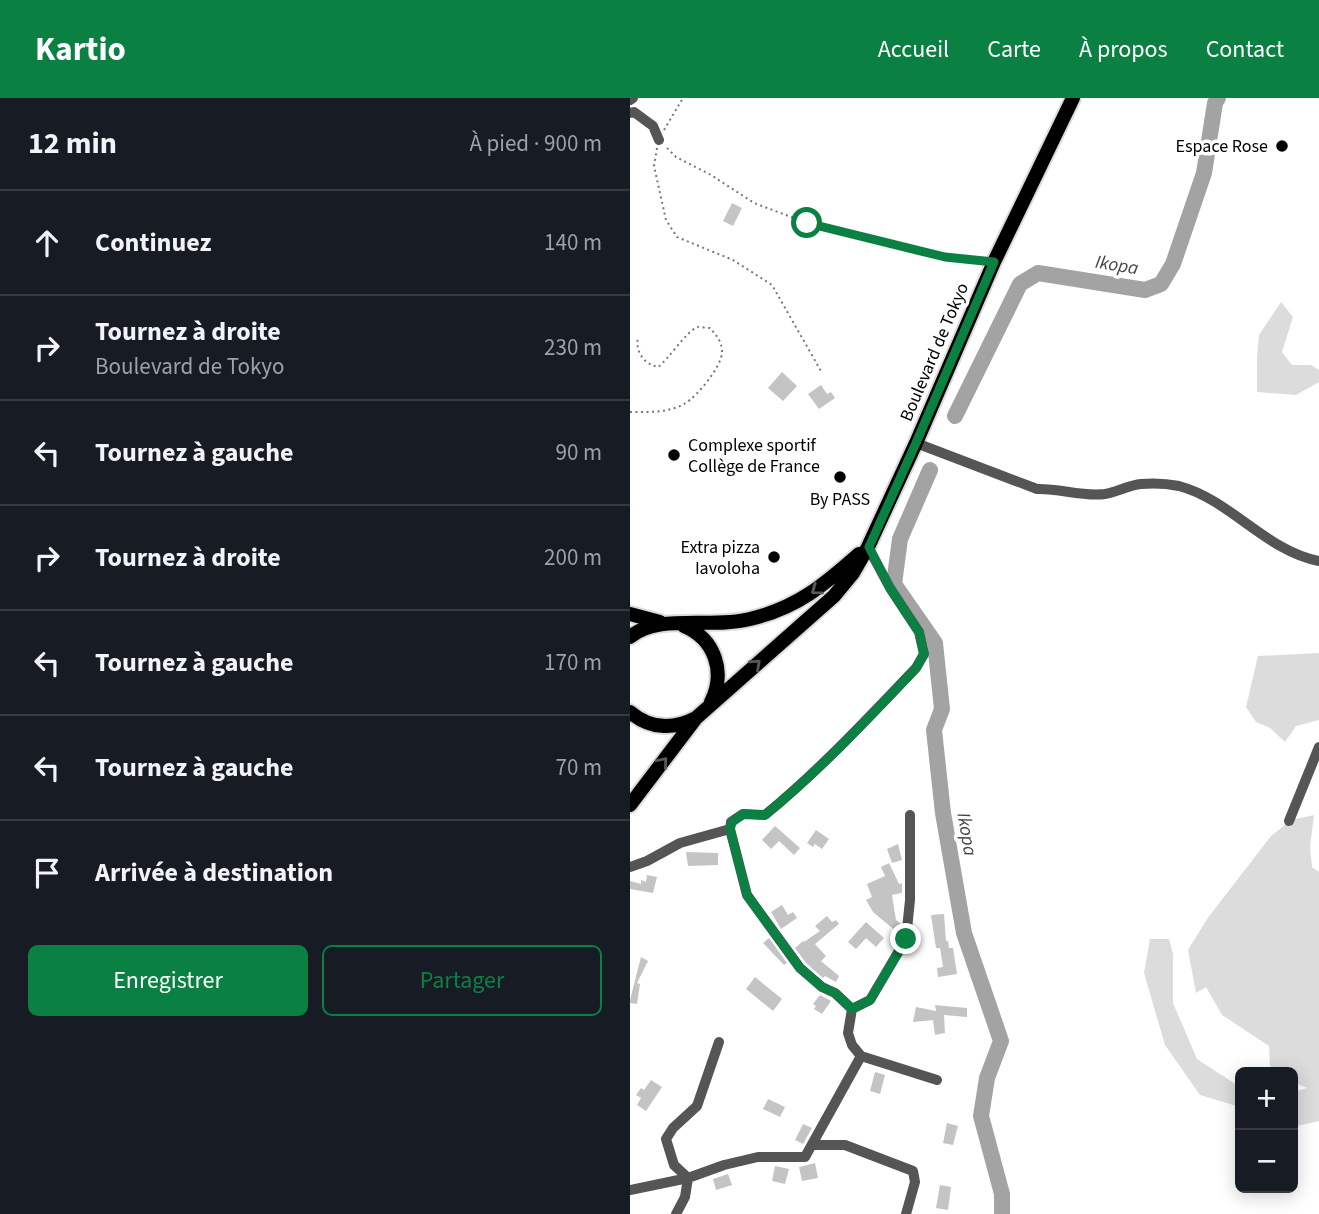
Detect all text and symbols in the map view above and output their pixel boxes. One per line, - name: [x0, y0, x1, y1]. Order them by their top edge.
- text: Kartio: [35, 26, 126, 73]
- text: Accueil: [878, 32, 949, 67]
- text: Carte: [987, 32, 1041, 67]
- text: À propos: [1079, 32, 1168, 67]
- text: Contact: [1206, 32, 1284, 67]
- text: 12 min: [28, 122, 117, 165]
- text: À pied · 900 m: [469, 127, 602, 160]
- place label: Espace Rose: [1176, 134, 1268, 159]
- marker: Espace Rose: [1274, 138, 1290, 154]
- route start: [791, 207, 822, 238]
- icon: ahead: [28, 224, 66, 262]
- text: Continuez: [95, 224, 211, 261]
- text: 140 m: [544, 226, 602, 259]
- water label: Ikopa: [1093, 249, 1140, 282]
- street label: Boulevard de Tokyo: [894, 279, 975, 425]
- text: Tournez à droite: [95, 313, 281, 350]
- icon: right: [28, 329, 66, 367]
- text: 230 m: [544, 331, 602, 364]
- text: Boulevard de Tokyo: [95, 350, 284, 383]
- place label: Complexe sportif Collège de France: [688, 433, 820, 479]
- icon: left: [28, 434, 66, 472]
- text: Tournez à gauche: [95, 434, 294, 471]
- text: 90 m: [555, 436, 602, 469]
- marker: Complexe sportif Collège de France: [666, 447, 682, 463]
- marker: By PASS: [832, 469, 848, 485]
- place label: By PASS: [810, 487, 870, 512]
- place label: Extra pizza Iavoloha: [681, 535, 760, 581]
- icon: right: [28, 539, 66, 577]
- text: Tournez à droite: [95, 539, 281, 576]
- text: 200 m: [544, 541, 602, 574]
- marker: Extra pizza Iavoloha: [766, 549, 782, 565]
- one-way arrow: [811, 582, 824, 594]
- icon: left: [28, 644, 66, 682]
- text: Tournez à gauche: [95, 644, 294, 681]
- text: 170 m: [544, 646, 602, 679]
- one-way arrow: [748, 660, 761, 672]
- icon: left: [28, 749, 66, 787]
- text: Tournez à gauche: [95, 749, 294, 786]
- text: 70 m: [555, 751, 602, 784]
- one-way arrow: [655, 757, 667, 770]
- water label: Ikopa: [949, 810, 984, 858]
- icon: arrive: [28, 854, 66, 892]
- text: Arrivée à destination: [95, 854, 333, 891]
- route end: [890, 923, 921, 954]
- button: Enregistrer: [28, 945, 308, 1016]
- button: Partager: [322, 945, 602, 1016]
- map controls: [1235, 1067, 1298, 1193]
- button: +: [1235, 1067, 1298, 1130]
- button: −: [1235, 1130, 1298, 1193]

